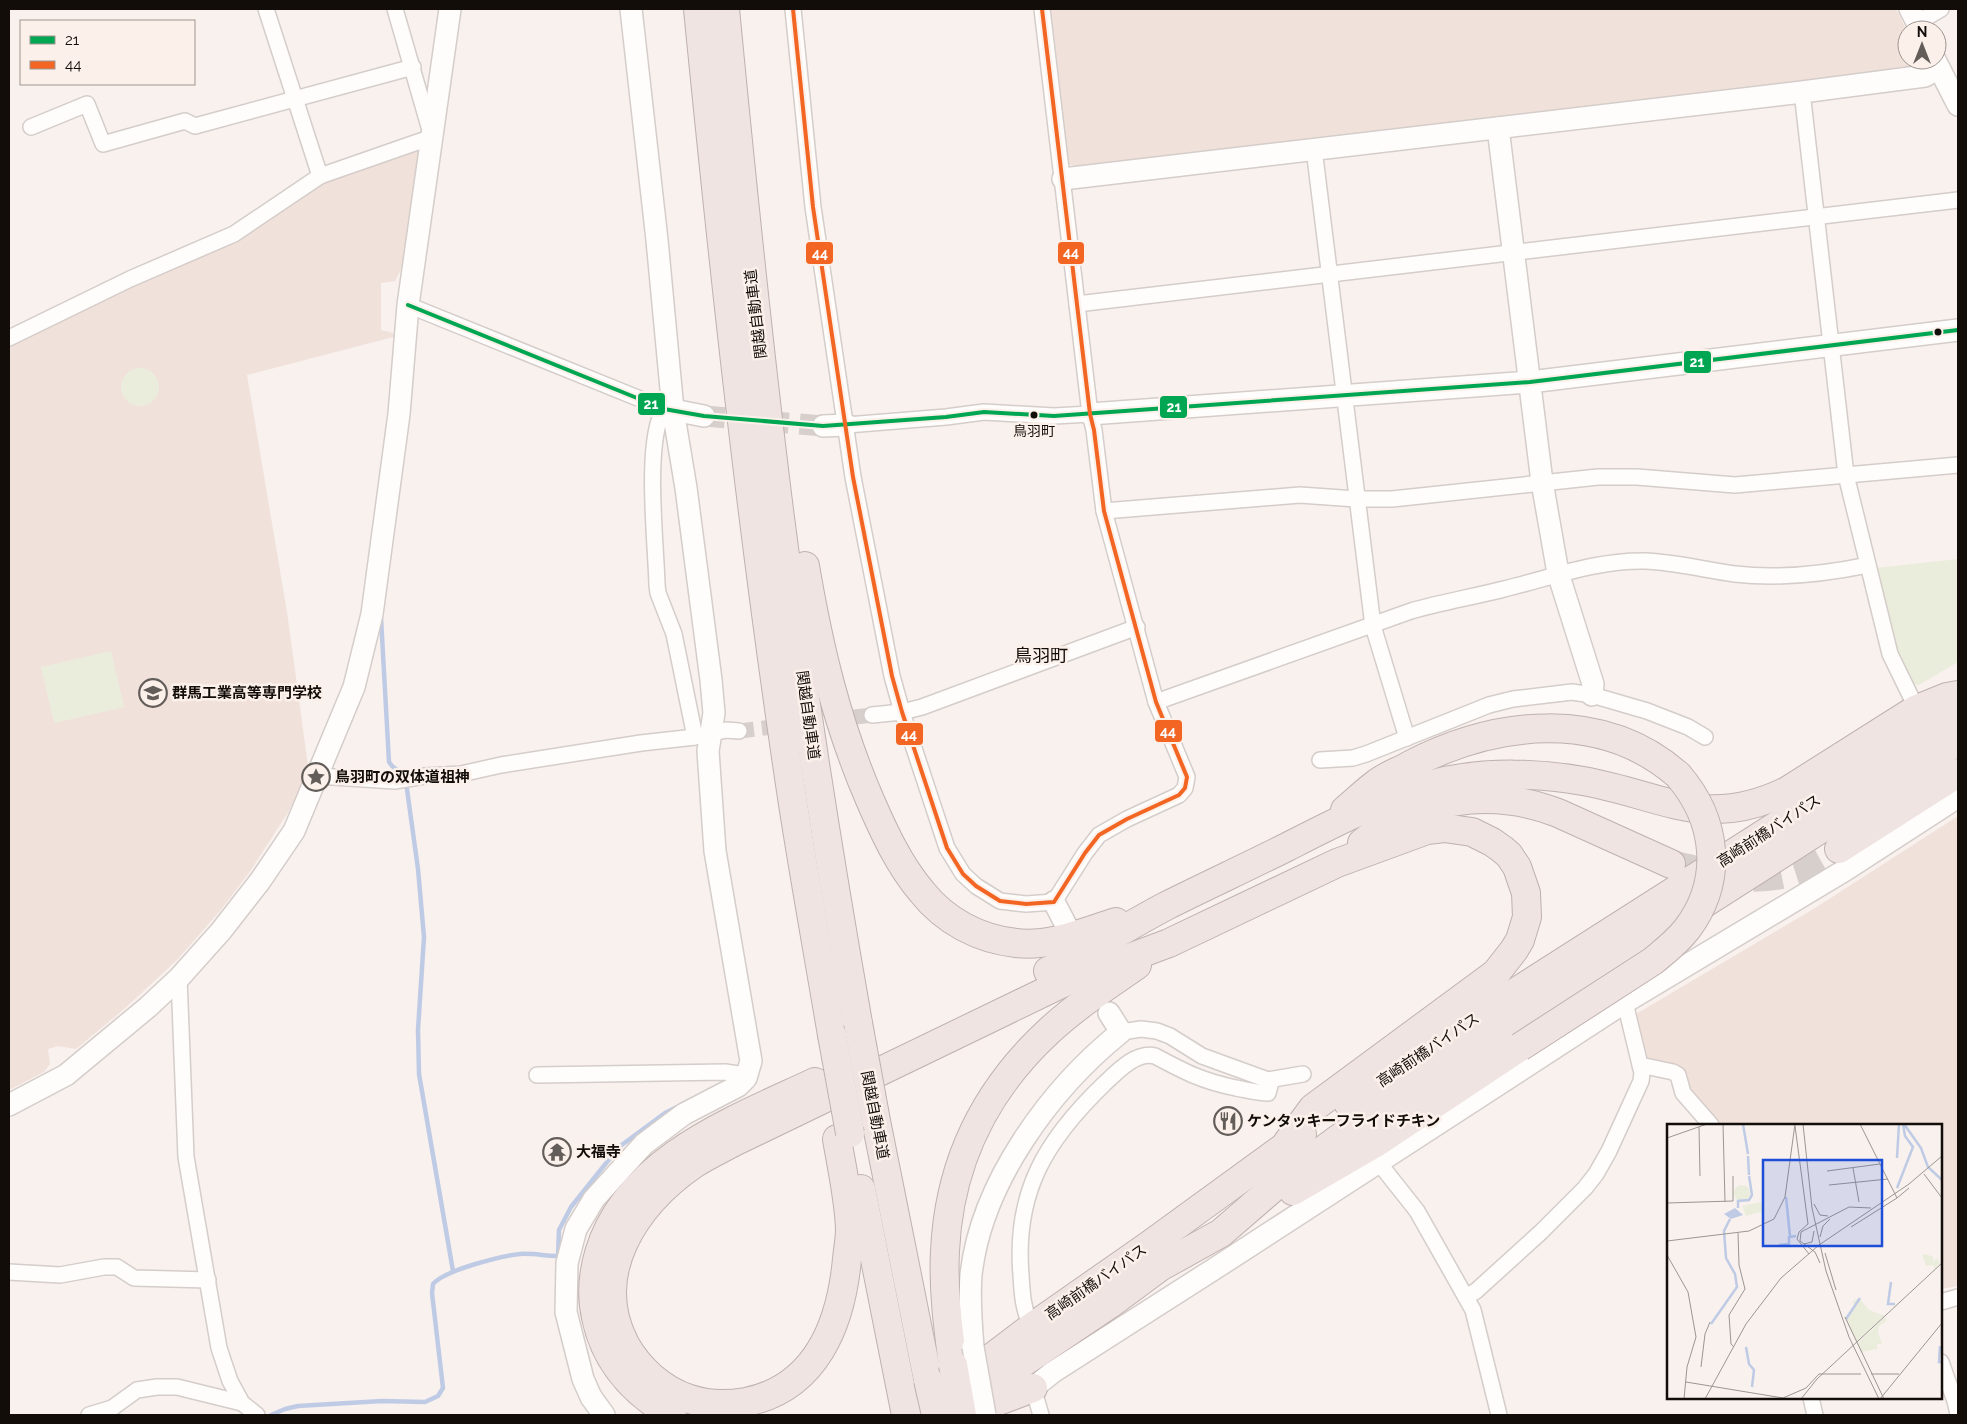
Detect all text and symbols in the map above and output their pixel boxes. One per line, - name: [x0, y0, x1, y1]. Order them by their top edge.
- legend: [20, 20, 195, 85]
- north arrow: [1897, 20, 1947, 70]
- text: N: [1917, 24, 1927, 40]
- text: 21: [65, 31, 80, 49]
- text: 44: [65, 56, 81, 74]
- line badge: 44: [805, 241, 834, 265]
- line badge: 44: [1057, 241, 1085, 265]
- text: 44: [1063, 244, 1079, 260]
- text: 44: [812, 245, 828, 261]
- street label: 関越自動車道: [742, 268, 770, 360]
- unlabelled marker: [1933, 327, 1943, 337]
- line badge: 21: [1683, 350, 1712, 374]
- text: 21: [1690, 354, 1704, 370]
- line badge: 21: [637, 392, 666, 416]
- line badge: 21: [1159, 395, 1188, 419]
- text: 21: [644, 396, 658, 412]
- text: 21: [1167, 399, 1181, 415]
- marker: 鳥羽町: [1029, 410, 1039, 420]
- place label: 鳥羽町: [1013, 423, 1055, 439]
- district label: 鳥羽町: [1014, 645, 1068, 666]
- street label: 関越自動車道: [793, 669, 823, 761]
- school or university icon: 群馬工業高等専門学校: [138, 678, 168, 708]
- place label: 群馬工業高等専門学校: [172, 684, 322, 702]
- line badge: 44: [1154, 719, 1183, 743]
- line badge: 44: [895, 722, 924, 746]
- text: 44: [1160, 723, 1176, 739]
- text: 44: [901, 726, 917, 742]
- place icon: 鳥羽町の双体道祖神: [301, 762, 331, 792]
- place label: 鳥羽町の双体道祖神: [335, 768, 470, 786]
- street label: 高崎前橋バイパス: [1714, 791, 1824, 871]
- street label: 高崎前橋バイパス: [1373, 1009, 1483, 1091]
- street label: 関越自動車道: [858, 1069, 892, 1161]
- restaurant icon: ケンタッキーフライドチキン: [1213, 1106, 1243, 1136]
- place label: ケンタッキーフライドチキン: [1247, 1112, 1440, 1130]
- inset map: [1667, 1124, 1942, 1399]
- temple icon: 大福寺: [542, 1137, 572, 1167]
- place label: 大福寺: [576, 1143, 621, 1161]
- street label: 高崎前橋バイパス: [1042, 1240, 1150, 1324]

